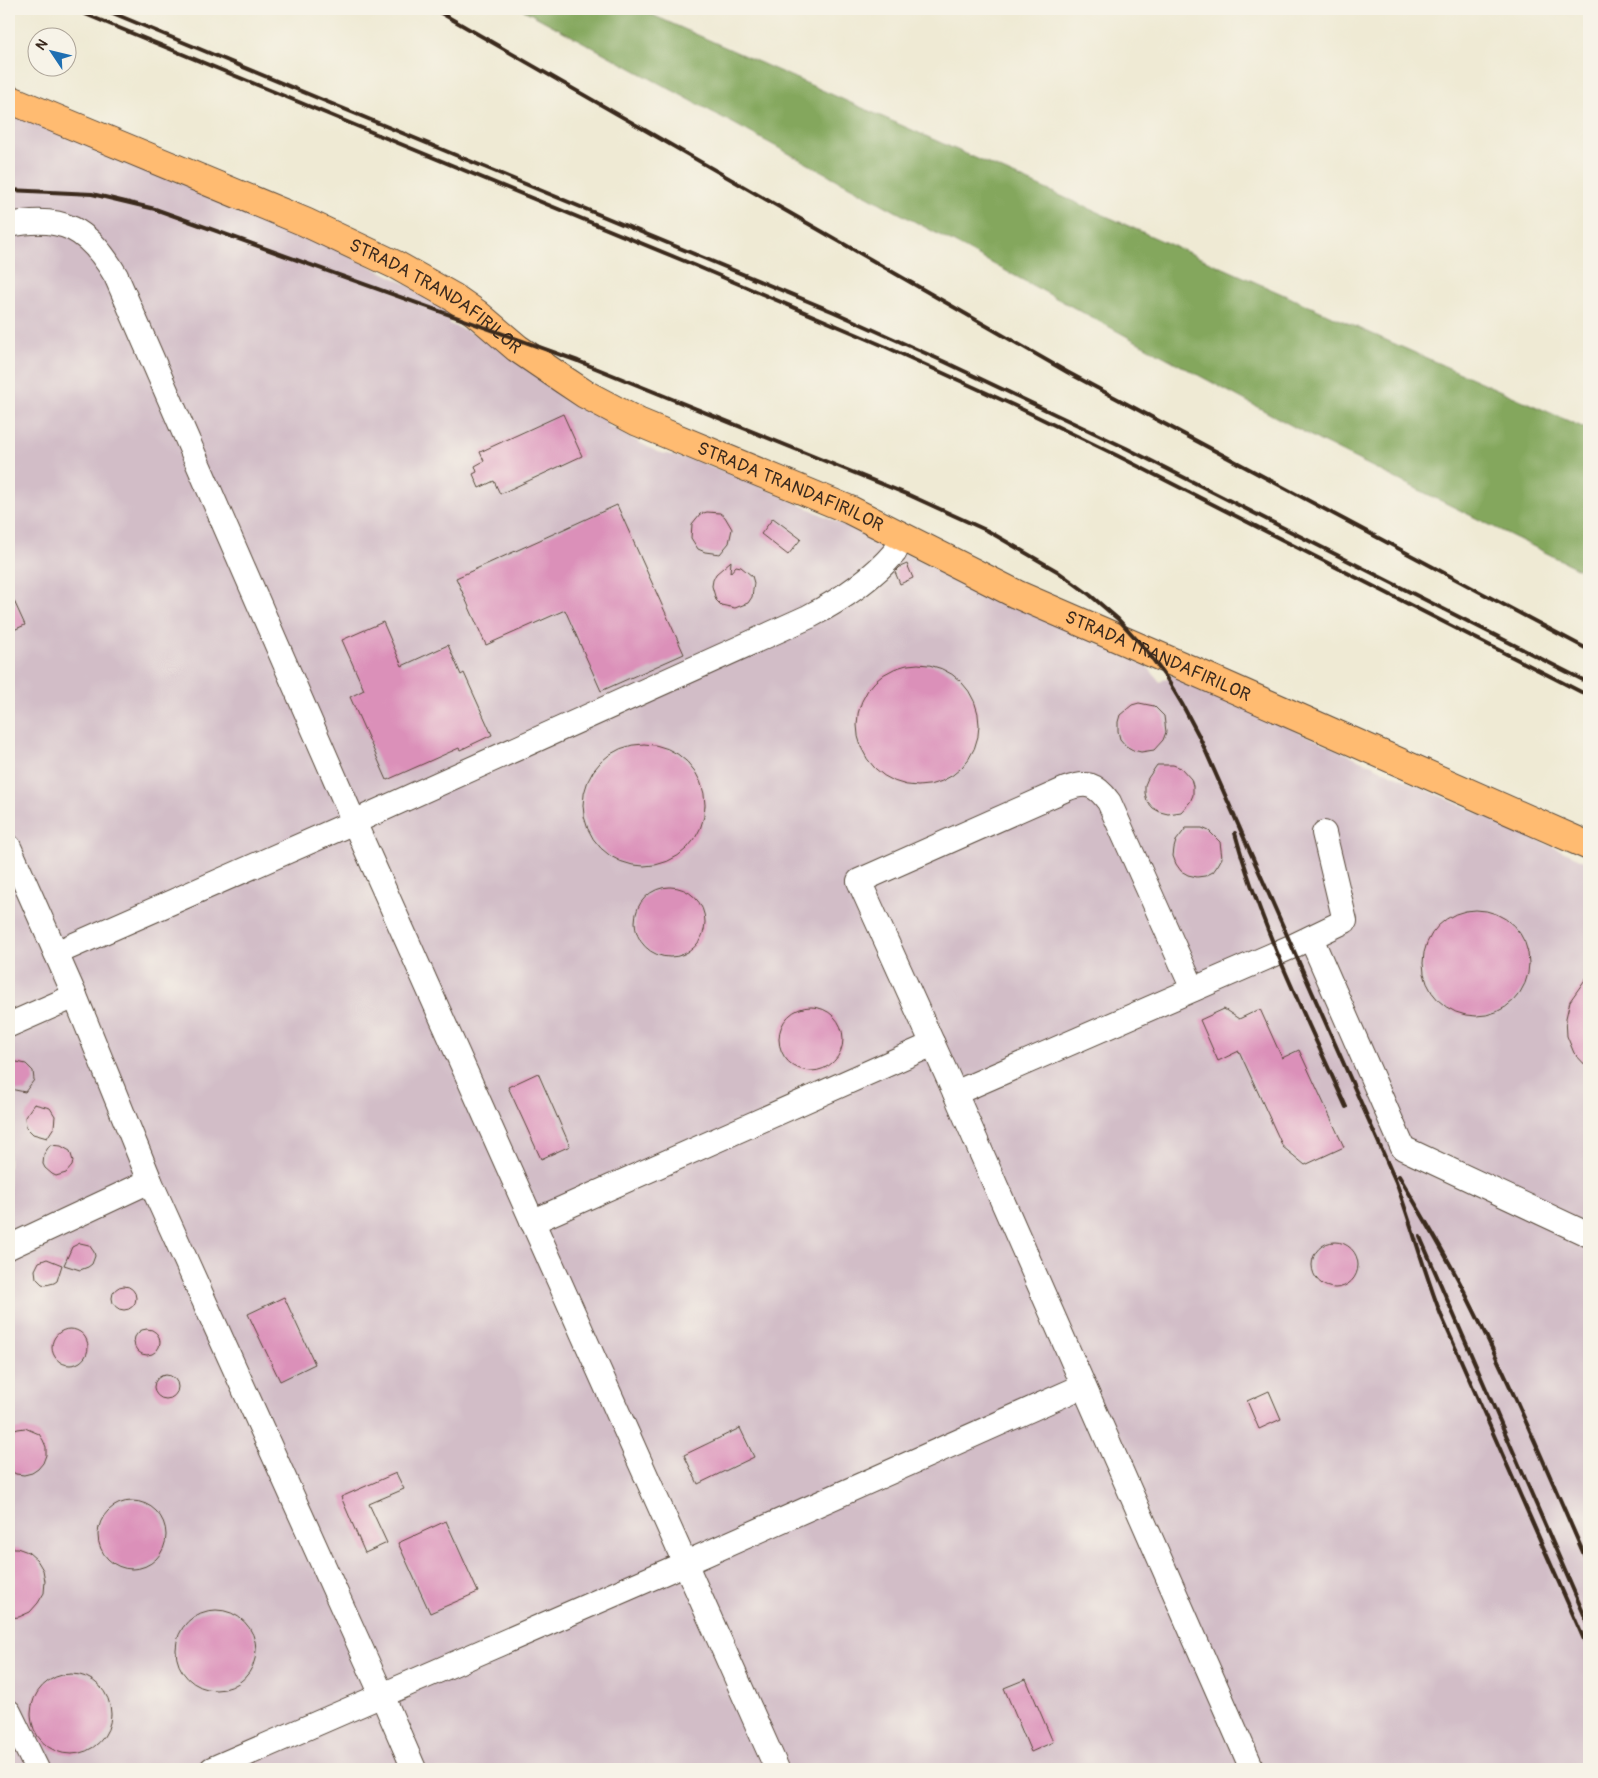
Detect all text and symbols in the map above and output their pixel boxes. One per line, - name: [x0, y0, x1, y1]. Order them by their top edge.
- north arrow: [28, 28, 78, 78]
- text: N: [32, 36, 51, 54]
- street label: STRADA TRANDAFIRILOR: [346, 233, 526, 358]
- street label: STRADA TRANDAFIRILOR: [694, 436, 887, 537]
- street label: STRADA TRANDAFIRILOR: [1062, 605, 1254, 706]

